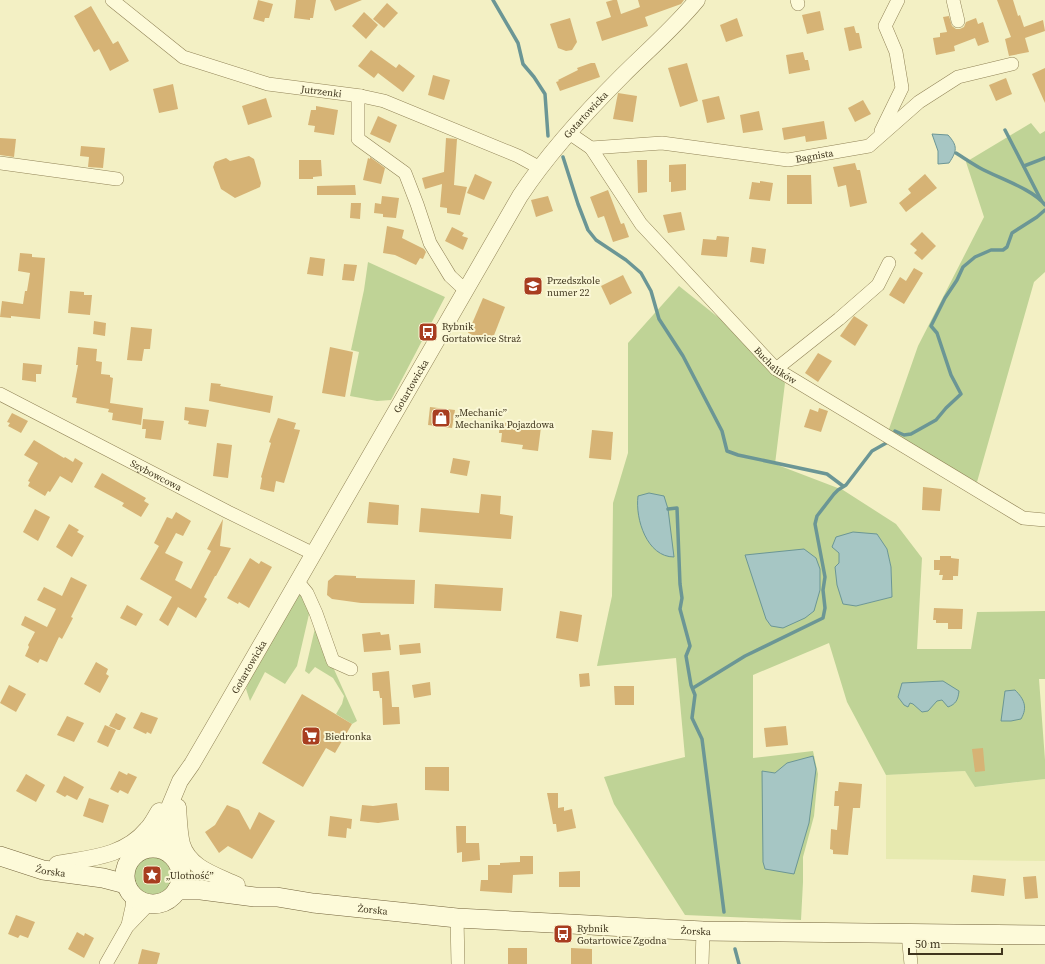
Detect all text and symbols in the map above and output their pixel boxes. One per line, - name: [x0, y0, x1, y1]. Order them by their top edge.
- street label: Jutrzenki: [299, 82, 342, 100]
- street label: Gotartowicka: [560, 87, 611, 141]
- street label: Bagnista: [794, 146, 835, 165]
- place label: Przedszkole numer 22: [547, 274, 600, 299]
- school or university icon: Przedszkole numer 22: [522, 275, 544, 297]
- place label: Rybnik Gortatowice Straż: [442, 320, 521, 345]
- bus stop icon: Rybnik Gortatowice Straż: [417, 321, 439, 343]
- street label: Buchalików: [752, 344, 800, 387]
- street label: Gotartowicka: [390, 356, 431, 415]
- place label: „Mechanic” Mechanika Pojazdowa: [455, 406, 555, 431]
- shop icon: „Mechanic” Mechanika Pojazdowa: [430, 407, 452, 429]
- street label: Szybowcowa: [128, 456, 185, 494]
- street label: Gotartowicka: [228, 637, 269, 696]
- supermarket icon: Biedronka: [300, 725, 322, 747]
- place label: Biedronka: [325, 730, 372, 743]
- street label: Żorska: [34, 862, 67, 880]
- place icon: „Ulotność”: [141, 864, 163, 886]
- place label: „Ulotność”: [166, 869, 214, 882]
- street label: Żorska: [357, 901, 389, 917]
- place label: Rybnik Gotartowice Zgodna: [577, 922, 667, 947]
- bus stop icon: Rybnik Gotartowice Zgodna: [552, 923, 574, 945]
- street label: Żorska: [681, 923, 712, 938]
- scale bar: [909, 930, 1002, 956]
- text: 50 m: [915, 936, 941, 952]

